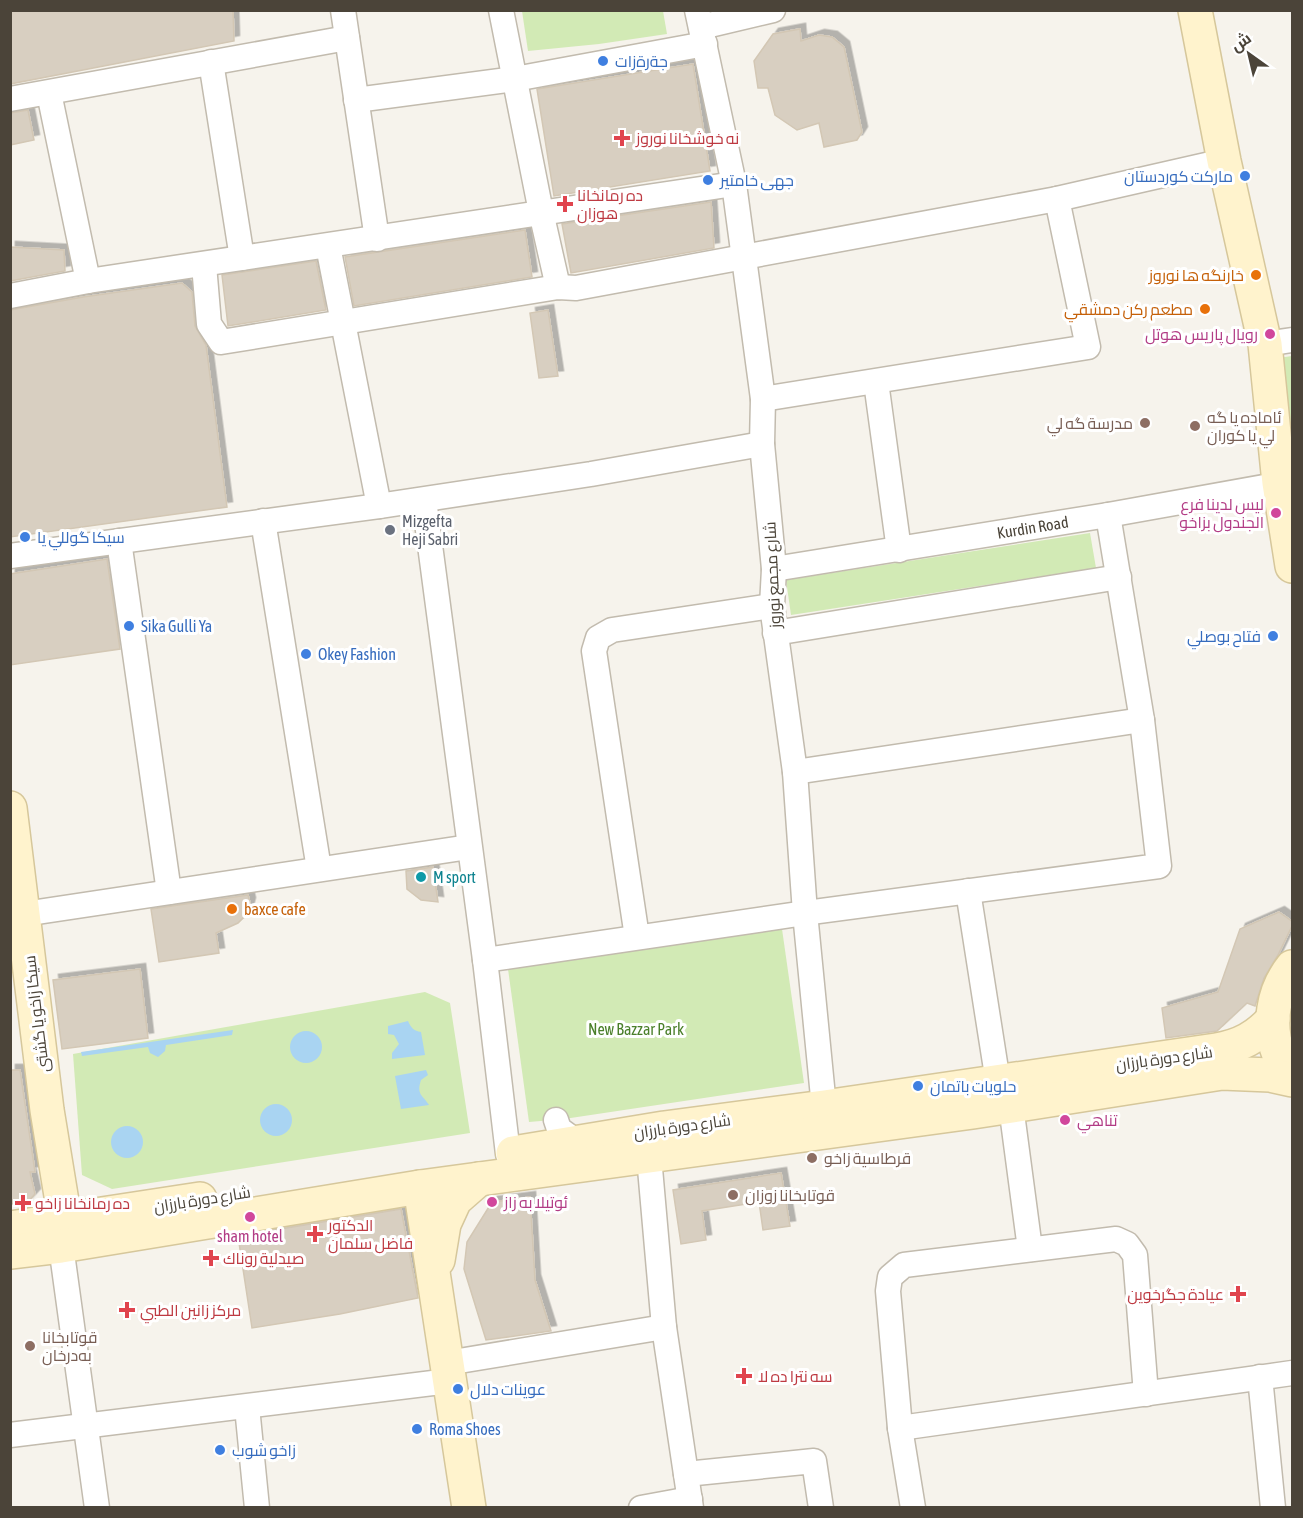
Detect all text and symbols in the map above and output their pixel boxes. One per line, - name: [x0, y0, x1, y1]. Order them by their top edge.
- north arrow: [1219, 24, 1279, 84]
- text: ش: [1227, 28, 1255, 56]
- place label: جةرةزات: [615, 52, 668, 71]
- marker: جةرةزات: [596, 54, 610, 68]
- marker: نه خوشخانا نوروز: [613, 129, 631, 147]
- place label: نه خوشخانا نوروز: [635, 129, 739, 148]
- place label: ماركت كوردستان: [1124, 167, 1233, 187]
- marker: ماركت كوردستان: [1238, 169, 1252, 183]
- place label: جهى خامتير: [719, 171, 794, 191]
- marker: جهى خامتير: [701, 173, 715, 187]
- place label: ده رمانخانا هوزان: [577, 186, 643, 224]
- marker: ده رمانخانا هوزان: [558, 197, 572, 211]
- place label: خارنگه ها نوروز: [1148, 266, 1244, 285]
- marker: خارنگه ها نوروز: [1249, 268, 1263, 282]
- place label: مطعم ركن دمشقي: [1064, 300, 1193, 323]
- marker: مطعم ركن دمشقي: [1198, 302, 1212, 316]
- place label: رويال پاريس هوتل: [1145, 325, 1258, 346]
- marker: رويال پاريس هوتل: [1263, 327, 1277, 341]
- place label: ئاماده يا گه لي يا كوران: [1207, 408, 1281, 449]
- place label: مدرسة گه لي: [1047, 414, 1133, 437]
- marker: مدرسة گه لي: [1138, 416, 1152, 430]
- marker: ئاماده يا گه لي يا كوران: [1188, 419, 1202, 433]
- place label: ليس لدينا فرع الجندول بزاخو: [1179, 495, 1264, 533]
- marker: ليس لدينا فرع الجندول بزاخو: [1269, 506, 1283, 520]
- place label: Mizgefta Heji Sabri: [402, 512, 458, 549]
- street label: Kurdin Road: [996, 513, 1070, 542]
- street label: شارع مجمع نوروز: [760, 521, 787, 630]
- marker: Mizgefta Heji Sabri: [383, 523, 397, 537]
- place label: سيكا گوللي يا: [37, 528, 125, 551]
- marker: سيكا گوللي يا: [18, 530, 32, 544]
- place label: Sika Gulli Ya: [141, 617, 212, 635]
- marker: Sika Gulli Ya: [122, 619, 136, 633]
- place label: فتاح بوصلي: [1187, 627, 1261, 650]
- marker: فتاح بوصلي: [1266, 629, 1280, 643]
- place label: Okey Fashion: [318, 645, 396, 664]
- marker: Okey Fashion: [299, 647, 313, 661]
- place label: M sport: [433, 868, 476, 887]
- marker: M sport: [414, 870, 428, 884]
- place label: baxce cafe: [244, 900, 306, 918]
- marker: baxce cafe: [225, 902, 239, 916]
- street label: سیکا زاخو یا گشتى: [20, 954, 54, 1074]
- park label: New Bazzar Park: [588, 1020, 684, 1038]
- street label: شارع دورة بارزان: [1114, 1042, 1214, 1077]
- place label: حلويات باتمان: [930, 1077, 1016, 1097]
- marker: حلويات باتمان: [911, 1079, 925, 1093]
- street label: شارع دورة بارزان: [632, 1110, 732, 1145]
- place label: تناهي: [1077, 1111, 1118, 1134]
- marker: تناهي: [1058, 1113, 1072, 1127]
- place label: قرطاسية زاخو: [824, 1149, 911, 1168]
- marker: قرطاسية زاخو: [805, 1151, 819, 1165]
- street label: شارع دورة بارزان: [152, 1182, 252, 1218]
- place label: قوتابخانا زوزان: [745, 1186, 835, 1206]
- marker: قوتابخانا زوزان: [726, 1188, 740, 1202]
- place label: ئوتيلا به زاز: [503, 1193, 568, 1212]
- place label: ده رمانخانا زاخو: [35, 1194, 130, 1213]
- marker: ئوتيلا به زاز: [485, 1195, 499, 1209]
- marker: ده رمانخانا زاخو: [16, 1196, 30, 1210]
- marker: sham hotel: [243, 1210, 257, 1224]
- place label: الدكتور فاضل سلمان: [327, 1216, 413, 1254]
- marker: الدكتور فاضل سلمان: [306, 1225, 324, 1243]
- place label: sham hotel: [217, 1227, 284, 1245]
- place label: صيدلية روناك: [223, 1249, 304, 1268]
- marker: صيدلية روناك: [204, 1251, 218, 1265]
- place label: عيادة جگرخوين: [1127, 1285, 1224, 1305]
- marker: عيادة جگرخوين: [1229, 1285, 1247, 1303]
- marker: مركز زانين الطبي: [118, 1301, 136, 1319]
- place label: مركز زانين الطبي: [140, 1301, 241, 1324]
- place label: قوتابخانا به‌درخان: [42, 1328, 98, 1366]
- marker: قوتابخانا به‌درخان: [23, 1339, 37, 1353]
- marker: سه نترا ده لا: [735, 1367, 753, 1385]
- place label: سه نترا ده لا: [758, 1367, 833, 1386]
- place label: عوينات دلال: [470, 1380, 546, 1400]
- marker: عوينات دلال: [451, 1382, 465, 1396]
- place label: Roma Shoes: [429, 1420, 501, 1438]
- marker: Roma Shoes: [410, 1422, 424, 1436]
- place label: زاخو شوب: [232, 1441, 296, 1460]
- marker: زاخو شوب: [213, 1443, 227, 1457]

